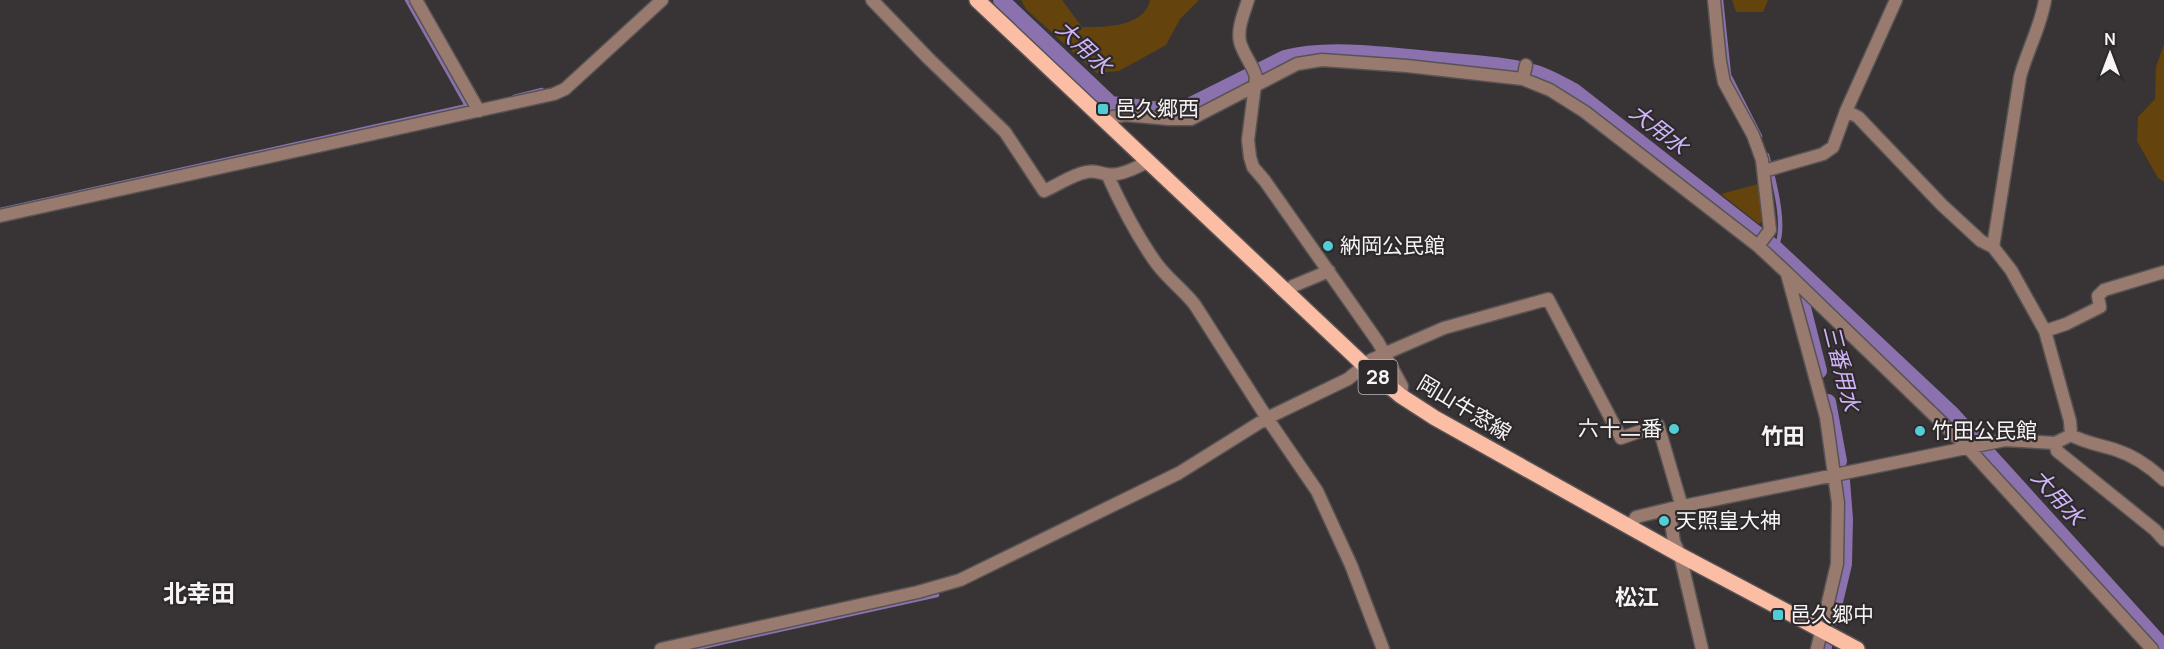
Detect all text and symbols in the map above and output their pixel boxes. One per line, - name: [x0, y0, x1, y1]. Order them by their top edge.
- water label: 大用水: [1050, 14, 1120, 82]
- north arrow: [2080, 24, 2140, 84]
- text: N: [2104, 28, 2116, 50]
- place label: 邑久郷西: [1115, 94, 1199, 122]
- water label: 大用水: [1624, 97, 1696, 162]
- marker: 邑久郷西: [1096, 102, 1110, 116]
- place label: 納岡公民館: [1340, 231, 1445, 259]
- marker: 納岡公民館: [1321, 239, 1335, 253]
- water label: 三番用水: [1817, 322, 1868, 416]
- road number: 28: [1358, 360, 1398, 394]
- street label: 岡山牛窓線: [1412, 368, 1517, 446]
- place label: 六十二番: [1578, 414, 1662, 442]
- place label: 竹田公民館: [1932, 416, 2037, 444]
- district label: 竹田: [1761, 421, 1805, 451]
- marker: 六十二番: [1667, 422, 1681, 436]
- marker: 竹田公民館: [1913, 424, 1927, 438]
- water label: 大用水: [2025, 462, 2093, 533]
- place label: 天照皇大神: [1676, 506, 1781, 534]
- marker: 天照皇大神: [1657, 514, 1671, 528]
- district label: 北幸田: [163, 576, 235, 609]
- district label: 松江: [1615, 582, 1659, 612]
- place label: 邑久郷中: [1790, 600, 1874, 628]
- marker: 邑久郷中: [1771, 608, 1785, 622]

